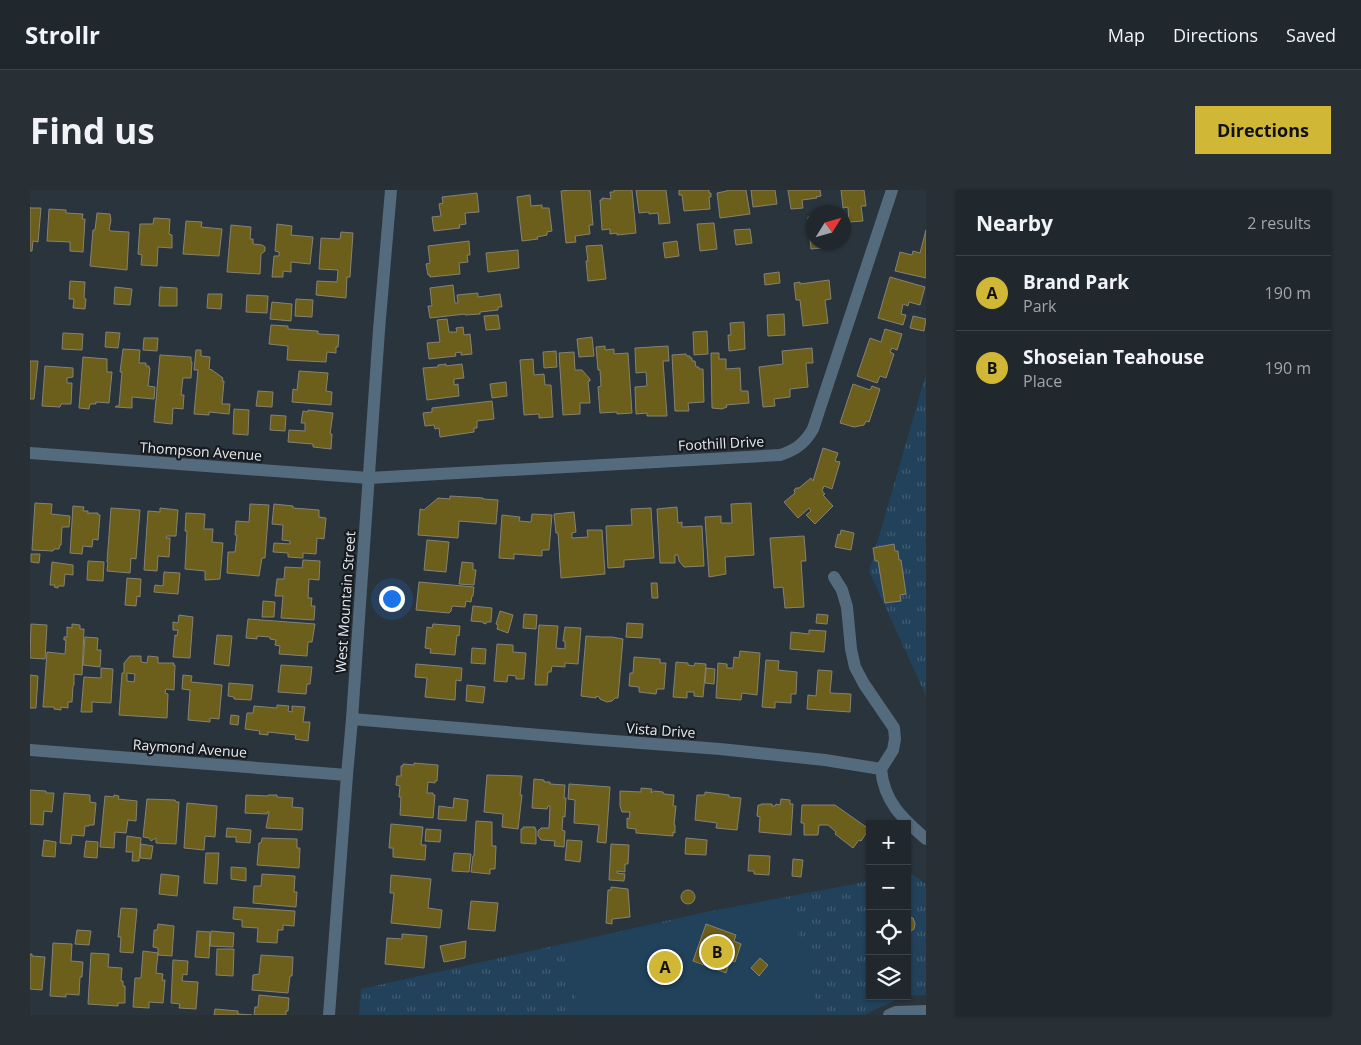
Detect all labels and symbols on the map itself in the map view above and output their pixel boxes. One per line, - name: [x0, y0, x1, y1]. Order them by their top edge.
- north arrow: [806, 205, 851, 250]
- street label: Foothill Drive: [677, 431, 765, 455]
- street label: Thompson Avenue: [139, 437, 263, 465]
- street label: West Mountain Street: [331, 531, 359, 673]
- your location: [379, 586, 405, 612]
- street label: Vista Drive: [626, 718, 696, 742]
- street label: Raymond Avenue: [132, 735, 248, 761]
- pin: B: [701, 933, 733, 971]
- pin: A: [649, 948, 681, 986]

